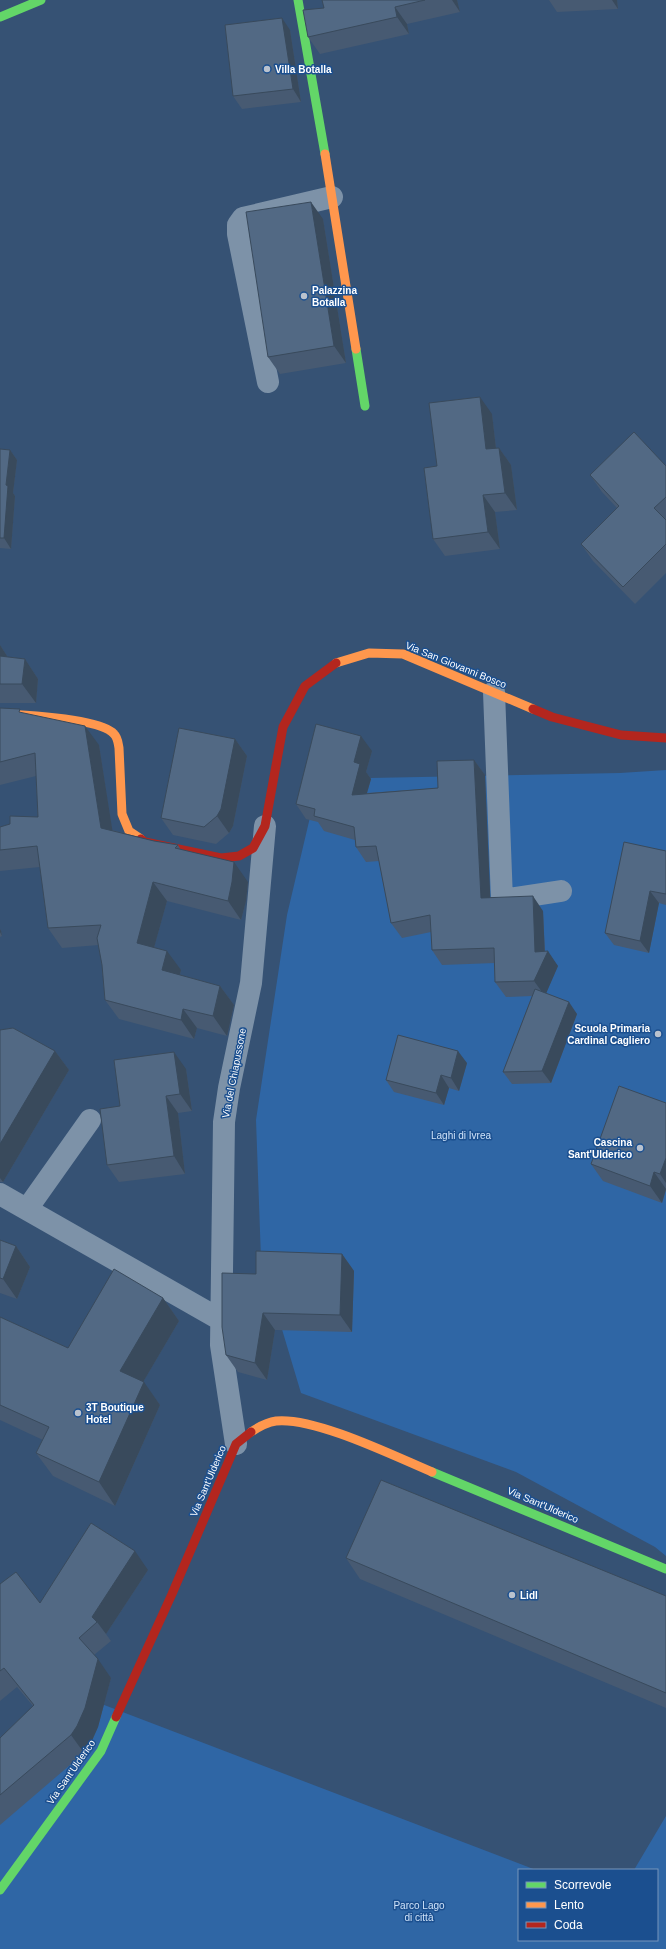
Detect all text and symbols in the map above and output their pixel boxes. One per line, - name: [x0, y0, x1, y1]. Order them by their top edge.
- marker: Villa Botalla: [262, 64, 272, 74]
- place label: Villa Botalla: [275, 64, 332, 75]
- place label: Palazzina Botalla: [312, 285, 357, 308]
- marker: Palazzina Botalla: [299, 291, 309, 301]
- street label: Via San Giovanni Bosco: [404, 640, 508, 690]
- place label: Scuola Primaria Cardinal Cagliero: [567, 1023, 650, 1046]
- street label: Via del Chiapussone: [220, 1027, 248, 1119]
- marker: Scuola Primaria Cardinal Cagliero: [653, 1029, 663, 1039]
- park label: Laghi di Ivrea: [431, 1130, 491, 1141]
- place label: Cascina Sant'Ulderico: [568, 1137, 632, 1160]
- marker: Cascina Sant'Ulderico: [635, 1143, 645, 1153]
- place label: 3T Boutique Hotel: [86, 1402, 144, 1425]
- marker: 3T Boutique Hotel: [73, 1408, 83, 1418]
- street label: Via Sant'Ulderico: [188, 1443, 228, 1518]
- street label: Via Sant'Ulderico: [506, 1485, 581, 1525]
- marker: Lidl: [507, 1590, 517, 1600]
- place label: Lidl: [520, 1590, 538, 1601]
- street label: Via Sant'Ulderico: [45, 1737, 98, 1806]
- legend: [518, 1869, 658, 1941]
- text: Scorrevole: [554, 1878, 612, 1892]
- text: Lento: [554, 1898, 584, 1912]
- park label: Parco Lago di città: [393, 1900, 445, 1923]
- text: Coda: [554, 1918, 583, 1932]

